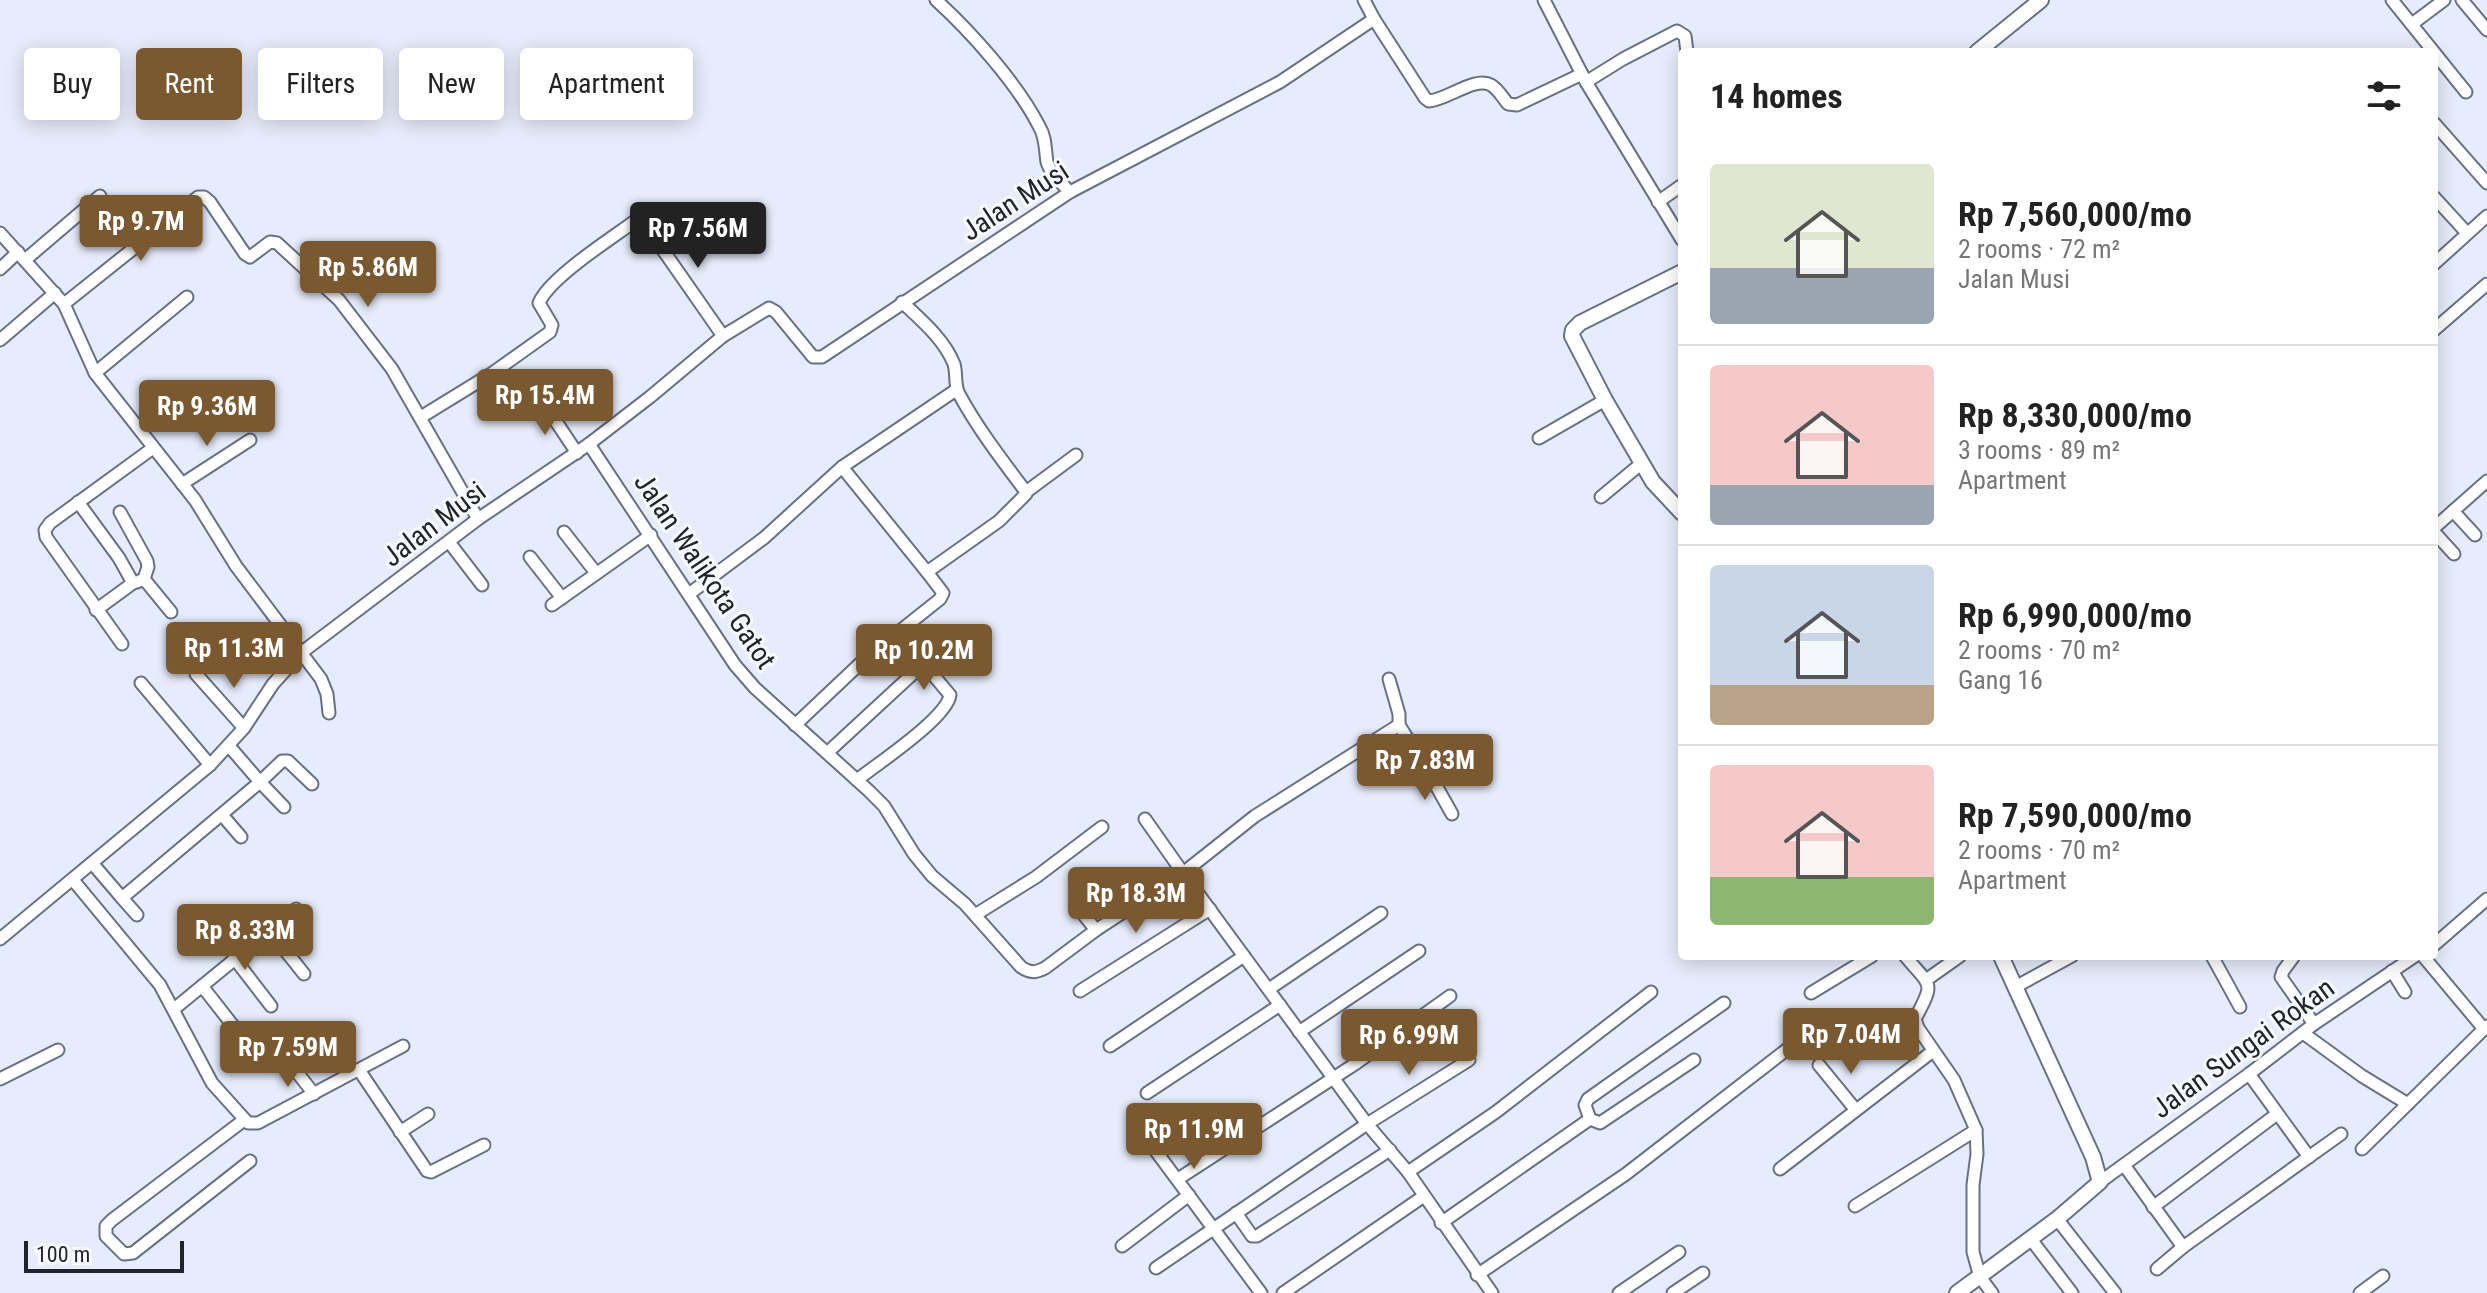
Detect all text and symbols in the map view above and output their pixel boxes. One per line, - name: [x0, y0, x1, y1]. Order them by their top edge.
- chip: Buy: [24, 48, 120, 120]
- chip: Rent: [136, 48, 242, 120]
- chip: Filters: [258, 48, 383, 120]
- chip: New: [399, 48, 504, 120]
- chip: Apartment: [520, 48, 693, 120]
- icon: filters: [2362, 74, 2406, 118]
- text: 14 homes: [1710, 76, 1843, 116]
- street label: Jalan Musi: [955, 154, 1075, 248]
- text: Rp 7,560,000/mo: [1958, 194, 2192, 234]
- pin: Rp 9.7M: [67, 195, 215, 263]
- icon: home: [1774, 196, 1870, 292]
- pin: Rp 7.56M: [615, 202, 781, 270]
- text: Rp 9.7M: [98, 206, 184, 236]
- text: Rp 7.56M: [648, 213, 748, 243]
- text: 2 rooms · 72 m²: [1958, 234, 2120, 264]
- pin: Rp 5.86M: [285, 241, 451, 309]
- text: Rp 5.86M: [318, 252, 418, 282]
- text: Jalan Musi: [1958, 264, 2070, 294]
- pin: Rp 15.4M: [462, 369, 628, 437]
- pin: Rp 9.36M: [124, 380, 290, 448]
- text: Rp 15.4M: [495, 380, 595, 410]
- text: Rp 9.36M: [157, 391, 257, 421]
- text: Rp 8,330,000/mo: [1958, 395, 2192, 435]
- icon: home: [1774, 397, 1870, 493]
- text: 3 rooms · 89 m²: [1958, 435, 2120, 465]
- text: Apartment: [1958, 465, 2067, 495]
- street label: Jalan Walikota Gatot: [627, 467, 783, 675]
- street label: Jalan Musi: [376, 475, 492, 573]
- text: Rp 6,990,000/mo: [1958, 595, 2192, 635]
- icon: home: [1774, 597, 1870, 693]
- pin: Rp 11.3M: [151, 622, 317, 690]
- pin: Rp 10.2M: [841, 624, 1007, 692]
- text: Rp 11.3M: [184, 633, 284, 663]
- text: Rp 10.2M: [874, 635, 974, 665]
- text: 2 rooms · 70 m²: [1958, 635, 2120, 665]
- text: Gang 16: [1958, 665, 2043, 695]
- pin: Rp 7.83M: [1342, 734, 1508, 802]
- text: Rp 7.83M: [1375, 745, 1475, 775]
- text: Rp 7,590,000/mo: [1958, 795, 2192, 835]
- icon: home: [1774, 797, 1870, 893]
- text: 2 rooms · 70 m²: [1958, 835, 2120, 865]
- text: Apartment: [1958, 865, 2067, 895]
- pin: Rp 18.3M: [1053, 867, 1219, 935]
- text: Rp 18.3M: [1086, 878, 1186, 908]
- pin: Rp 8.33M: [162, 904, 328, 972]
- text: Rp 8.33M: [195, 915, 295, 945]
- street label: Jalan Sungai Rokan: [2146, 971, 2340, 1125]
- pin: Rp 7.04M: [1768, 1008, 1934, 1076]
- pin: Rp 6.99M: [1326, 1009, 1492, 1077]
- text: Rp 7.04M: [1801, 1019, 1901, 1049]
- text: Rp 6.99M: [1359, 1020, 1459, 1050]
- pin: Rp 7.59M: [205, 1021, 371, 1089]
- text: Rp 7.59M: [238, 1032, 338, 1062]
- pin: Rp 11.9M: [1111, 1103, 1277, 1171]
- text: Rp 11.9M: [1144, 1114, 1244, 1144]
- scale bar: [24, 1237, 184, 1273]
- text: 100 m: [36, 1242, 90, 1267]

